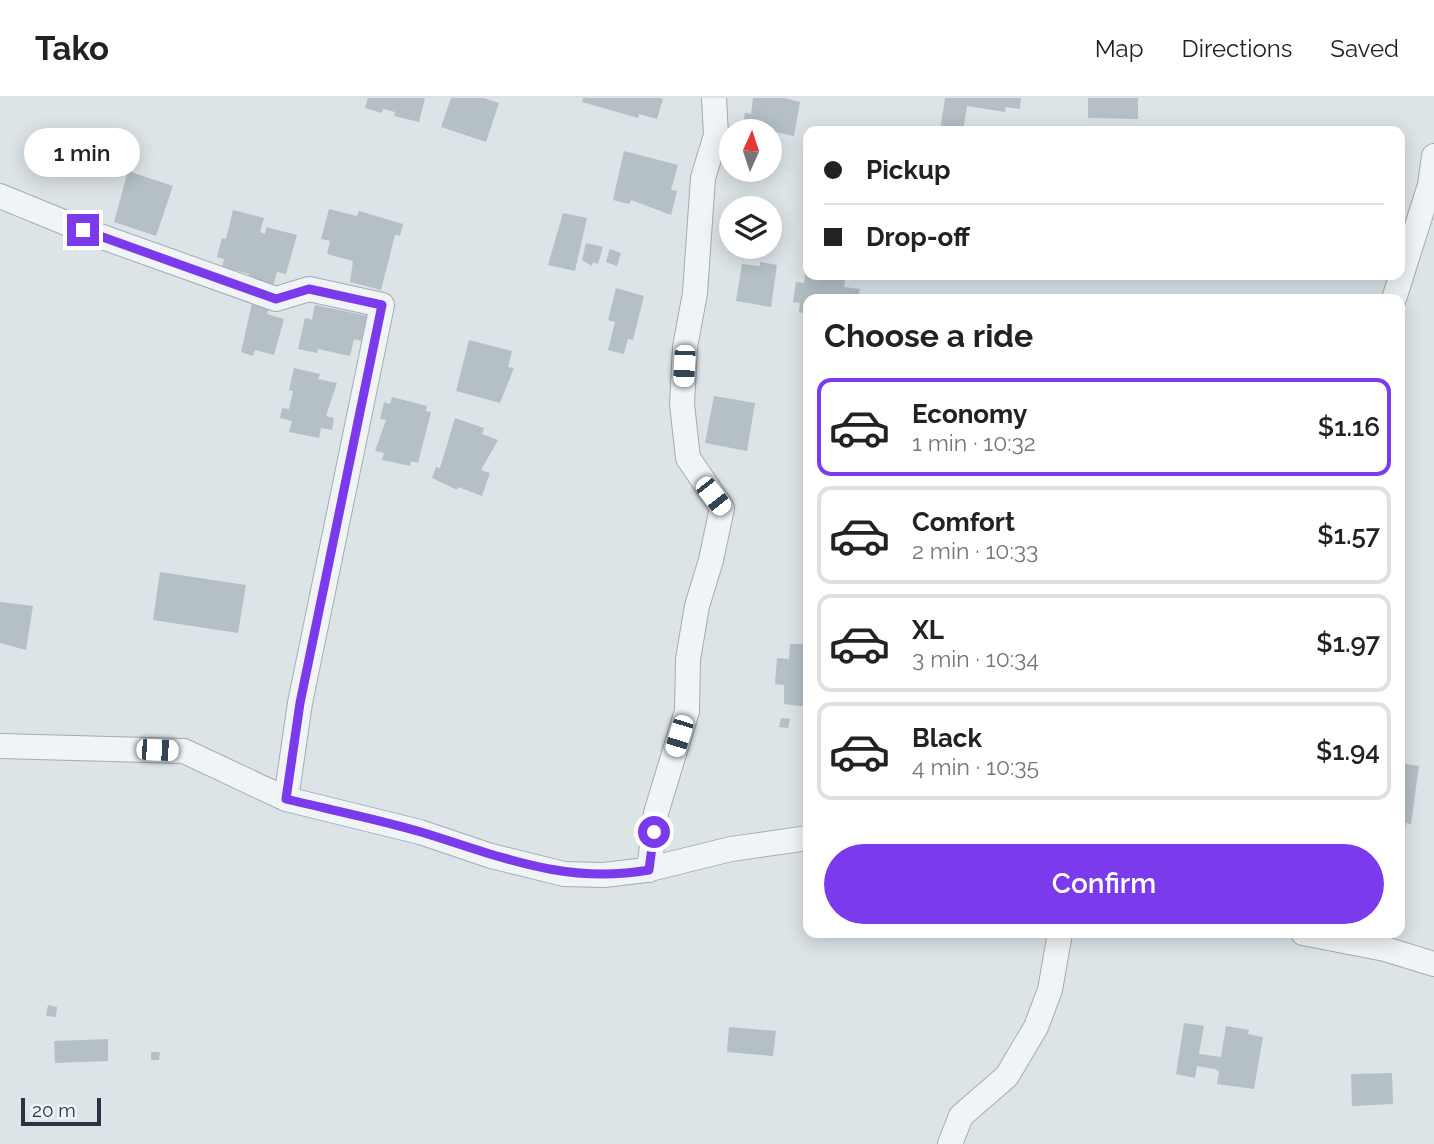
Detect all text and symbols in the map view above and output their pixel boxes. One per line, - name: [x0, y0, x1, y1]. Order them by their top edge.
- text: Tako: [35, 29, 109, 68]
- text: Map: [1095, 34, 1144, 63]
- text: Directions: [1182, 34, 1292, 63]
- text: Saved: [1330, 34, 1399, 63]
- north arrow: [719, 119, 782, 182]
- map controls: [719, 119, 782, 259]
- callout: 1 min: [25, 129, 141, 178]
- text: 1 min: [53, 139, 111, 166]
- text: Pickup: [866, 155, 951, 185]
- button: layers: [719, 196, 782, 259]
- route end: [67, 214, 99, 246]
- text: Drop-off: [866, 222, 970, 252]
- text: Choose a ride: [824, 317, 1033, 354]
- car: [673, 344, 696, 388]
- icon: car: [828, 396, 891, 459]
- text: Economy: [912, 399, 1027, 429]
- text: $1.16: [1318, 412, 1380, 442]
- text: 1 min · 10:32: [912, 429, 1036, 456]
- car: [692, 473, 735, 519]
- icon: car: [828, 504, 891, 567]
- text: Comfort: [912, 507, 1015, 537]
- text: $1.57: [1317, 520, 1380, 550]
- text: 2 min · 10:33: [912, 537, 1038, 564]
- icon: car: [828, 612, 891, 675]
- text: XL: [912, 615, 944, 645]
- text: $1.97: [1316, 628, 1380, 658]
- text: 3 min · 10:34: [912, 645, 1039, 672]
- car: [663, 713, 696, 759]
- icon: car: [828, 720, 891, 783]
- text: Black: [912, 723, 982, 753]
- text: $1.94: [1316, 736, 1380, 766]
- car: [136, 739, 179, 761]
- text: 4 min · 10:35: [912, 753, 1039, 780]
- route start: [638, 816, 670, 848]
- button: Confirm: [824, 844, 1384, 924]
- scale bar: [21, 1095, 102, 1127]
- text: 20 m: [32, 1099, 76, 1121]

